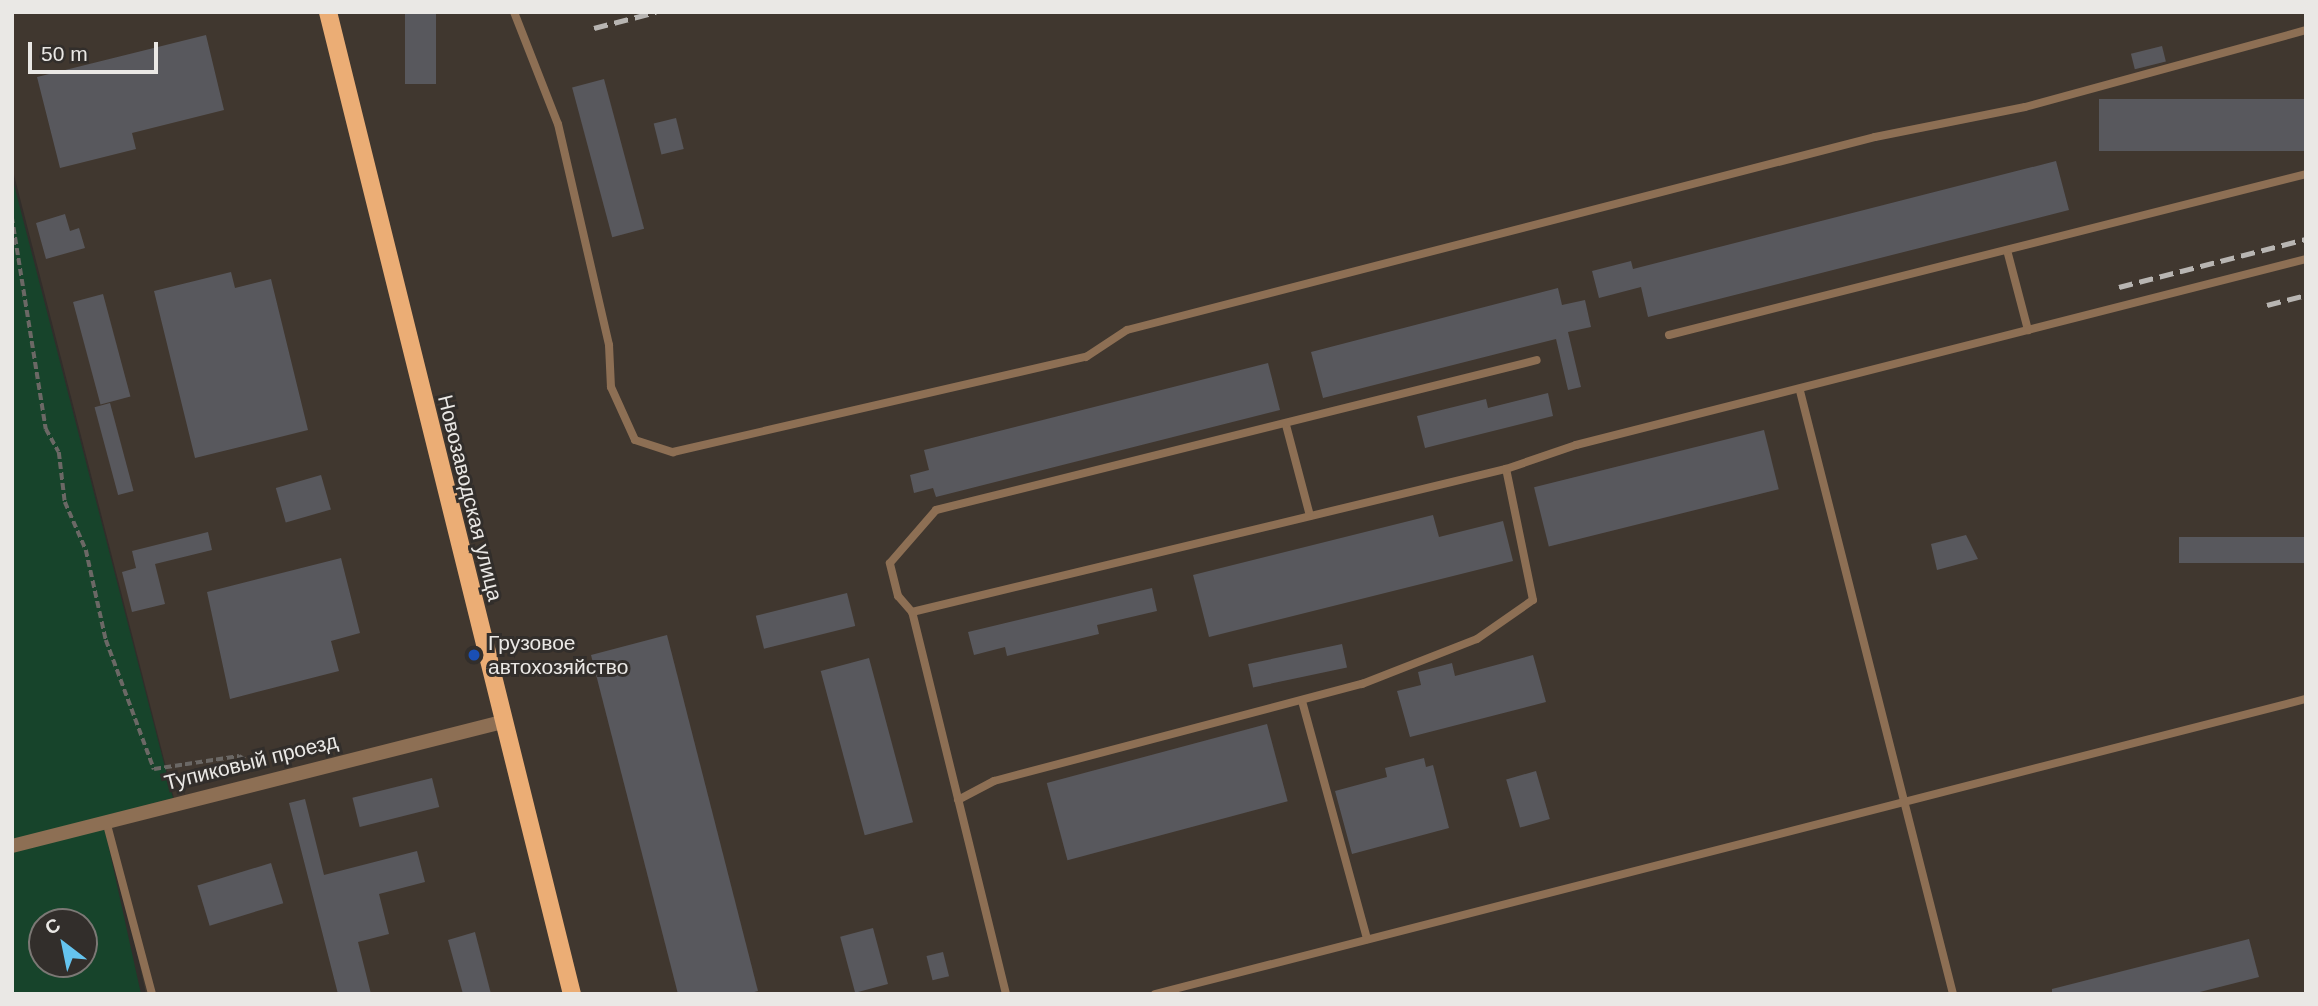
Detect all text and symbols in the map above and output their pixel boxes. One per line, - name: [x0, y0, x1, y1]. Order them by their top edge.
- scale bar: [32, 28, 161, 72]
- text: 50 m: [41, 42, 88, 65]
- street label: Новозаводская улица: [432, 392, 508, 604]
- place label: Грузовое автохозяйство: [488, 630, 628, 680]
- marker: Грузовое автохозяйство: [466, 647, 482, 663]
- street label: Тупиковый проезд: [162, 728, 340, 796]
- north arrow: [28, 908, 98, 978]
- text: С: [41, 914, 64, 939]

